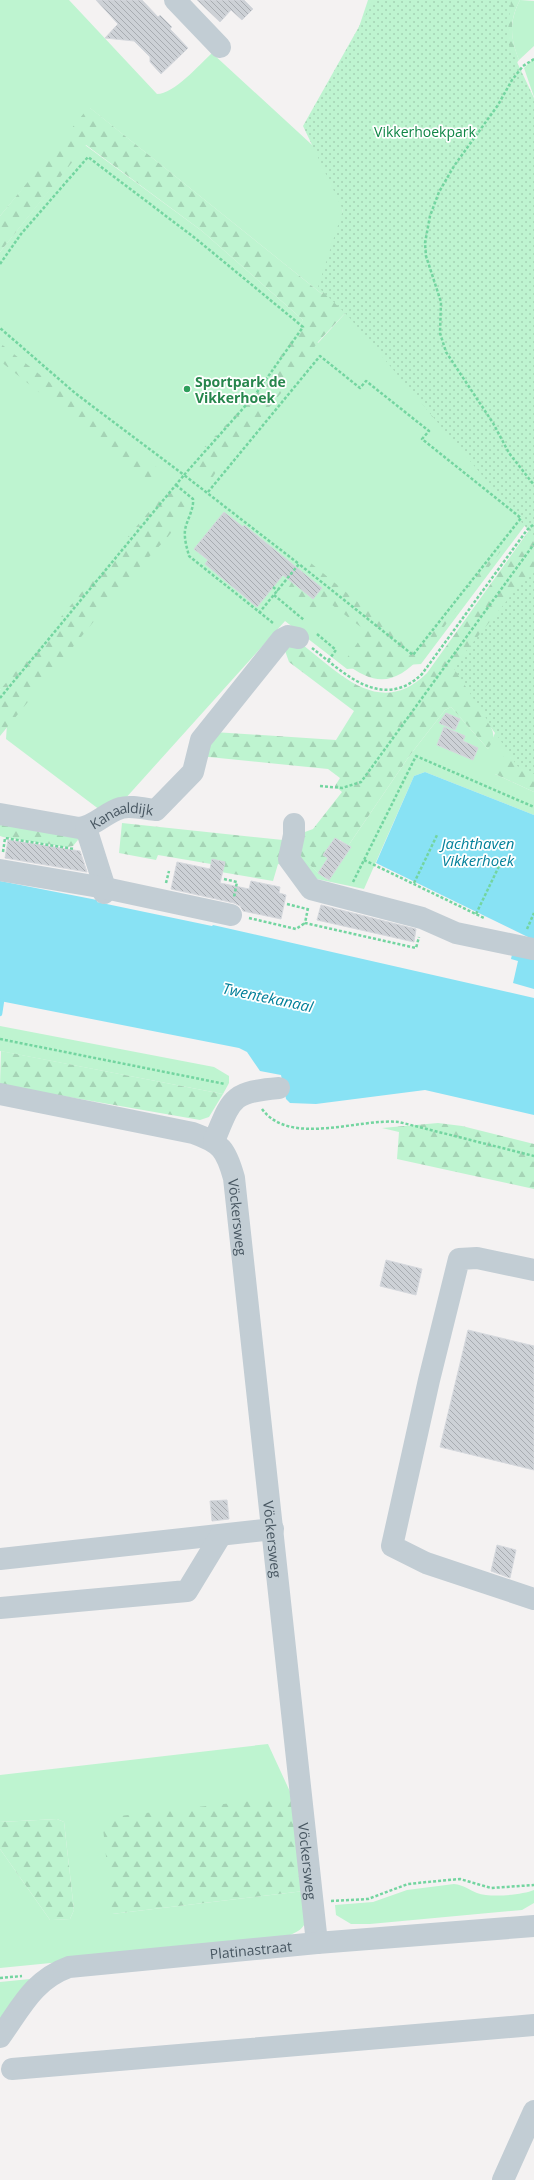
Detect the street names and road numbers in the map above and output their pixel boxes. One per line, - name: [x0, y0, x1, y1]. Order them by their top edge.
- street label: Kanaaldijk: [86, 797, 155, 833]
- street label: Vöckersweg: [225, 1177, 252, 1257]
- street label: Vöckersweg: [260, 1500, 287, 1579]
- street label: Vöckersweg: [295, 1822, 322, 1901]
- street label: Platinastraat: [209, 1936, 293, 1963]

